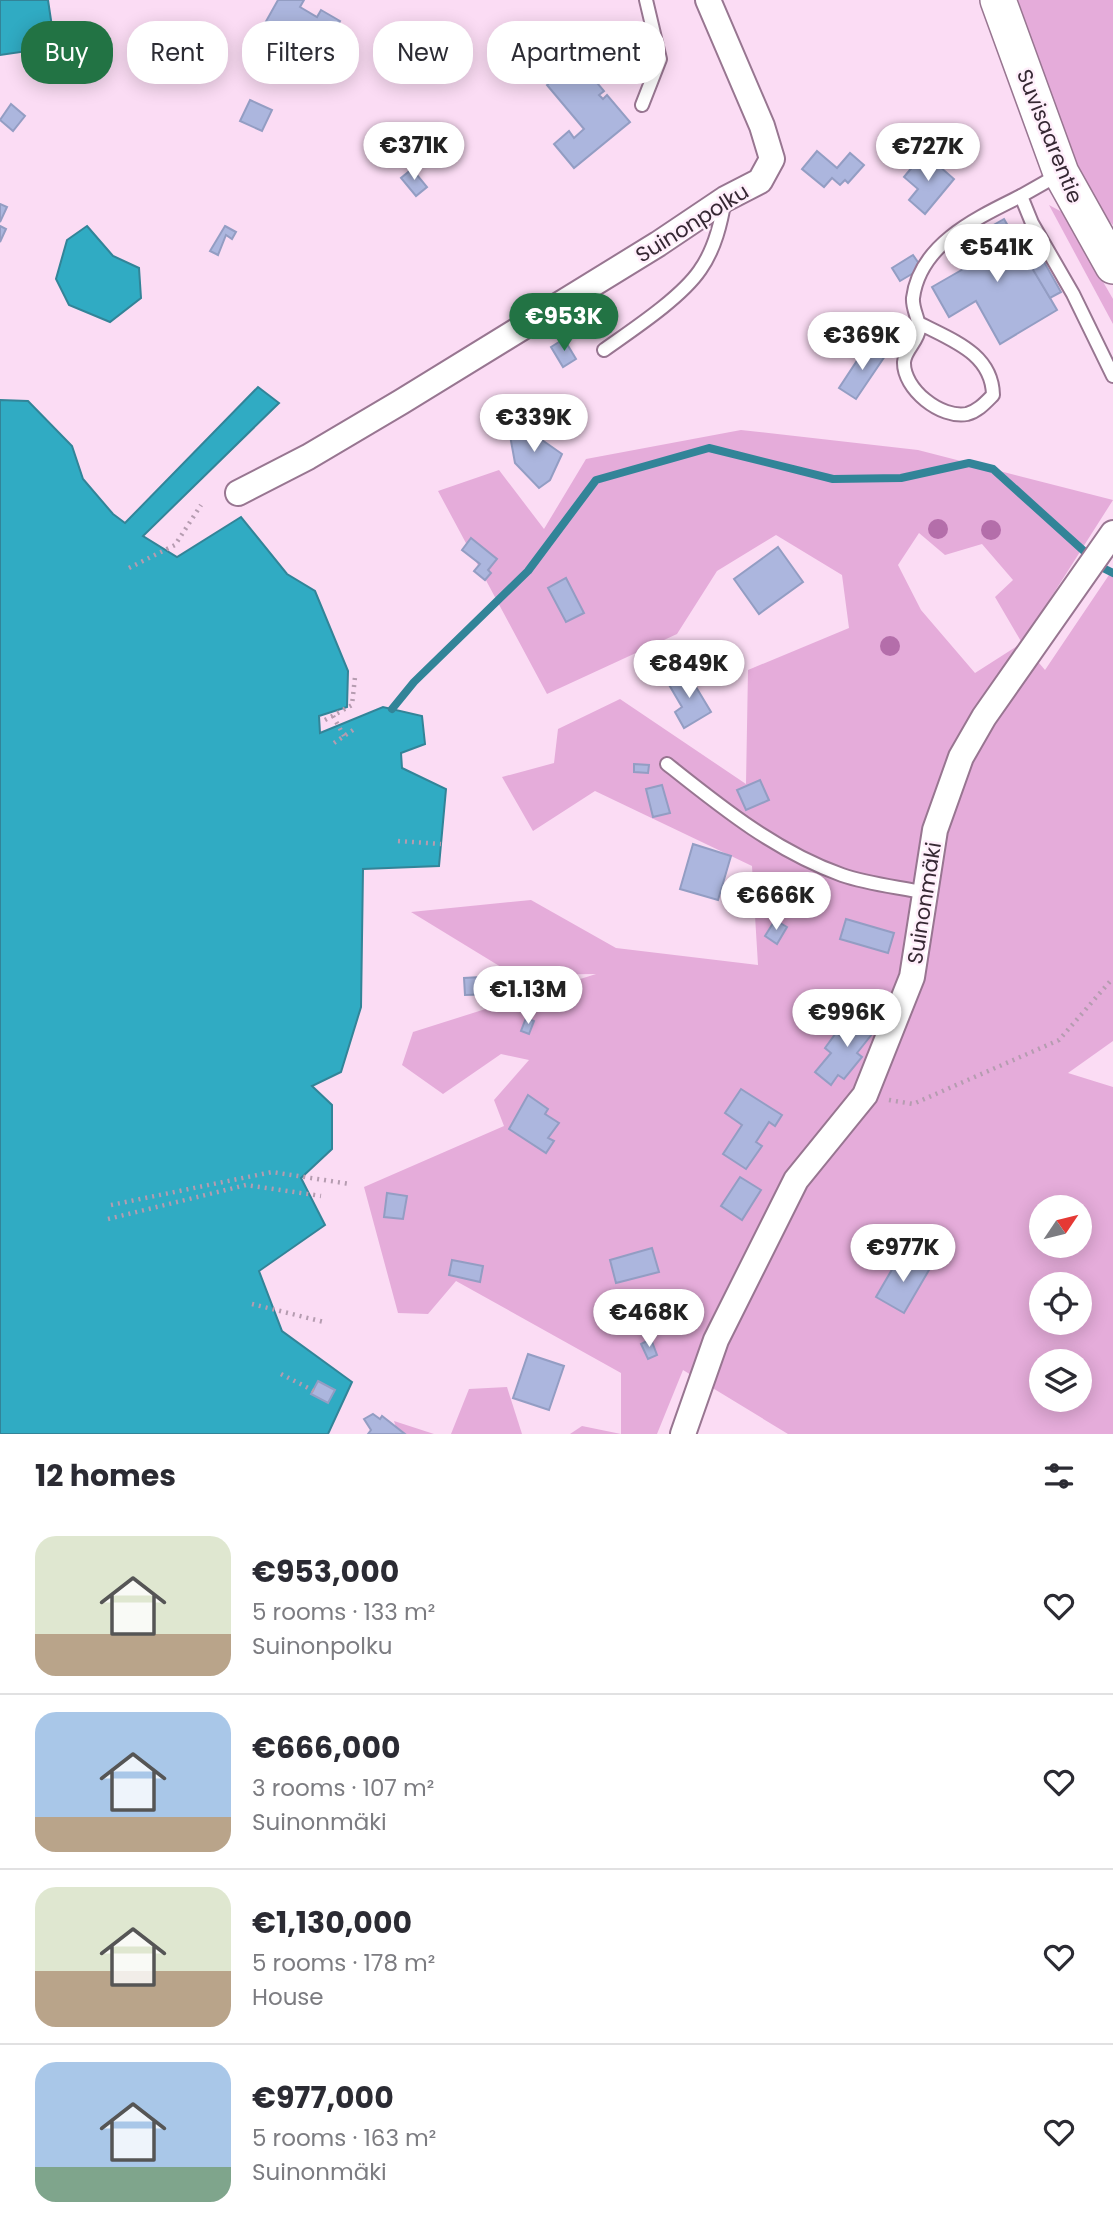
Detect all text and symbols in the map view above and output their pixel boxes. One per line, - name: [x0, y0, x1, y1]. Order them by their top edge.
- chip: Buy: [21, 21, 113, 84]
- chip: Rent: [127, 21, 228, 84]
- chip: Filters: [242, 21, 359, 84]
- chip: New: [373, 21, 473, 84]
- chip: Apartment: [487, 21, 665, 84]
- street label: Suvisaarentie: [1010, 65, 1090, 207]
- pin: €371K: [365, 122, 463, 182]
- pin: €727K: [879, 124, 977, 183]
- text: €371K: [379, 129, 449, 161]
- text: €727K: [892, 130, 964, 162]
- street label: Suinonpolku: [630, 177, 754, 269]
- pin: €541K: [948, 224, 1046, 284]
- text: €541K: [960, 231, 1034, 263]
- pin: €953K: [515, 294, 613, 353]
- text: €953K: [525, 300, 603, 332]
- pin: €369K: [813, 312, 911, 372]
- text: €369K: [823, 319, 901, 351]
- pin: €339K: [485, 394, 583, 454]
- text: €339K: [496, 401, 572, 433]
- pin: €849K: [640, 640, 738, 700]
- text: €849K: [650, 647, 728, 679]
- street label: Suinonmäki: [900, 840, 948, 966]
- pin: €666K: [727, 872, 825, 932]
- text: €666K: [737, 879, 815, 911]
- pin: €1.13M: [471, 967, 585, 1026]
- text: €1.13M: [489, 973, 567, 1005]
- pin: €996K: [798, 990, 896, 1049]
- text: €996K: [808, 996, 886, 1028]
- north arrow: [1029, 1195, 1092, 1258]
- map controls: [1029, 1195, 1092, 1412]
- pin: €977K: [854, 1224, 952, 1284]
- text: €977K: [866, 1231, 940, 1263]
- button: locate: [1029, 1272, 1092, 1335]
- pin: €468K: [600, 1290, 698, 1349]
- text: €468K: [609, 1296, 689, 1328]
- button: layers: [1029, 1349, 1092, 1412]
- text: 12 homes: [35, 1454, 176, 1497]
- icon: filters: [1040, 1457, 1078, 1495]
- text: €953,000: [252, 1550, 399, 1593]
- icon: home: [91, 1564, 175, 1648]
- icon: heart: [1040, 1587, 1078, 1625]
- text: 5 rooms · 133 m²: [252, 1596, 435, 1628]
- text: Suinonpolku: [252, 1630, 393, 1662]
- text: €666,000: [252, 1726, 401, 1769]
- icon: home: [91, 1740, 175, 1824]
- icon: heart: [1040, 1763, 1078, 1801]
- text: 3 rooms · 107 m²: [252, 1772, 434, 1804]
- text: Suinonmäki: [252, 1806, 387, 1838]
- text: €1,130,000: [252, 1901, 412, 1944]
- icon: home: [91, 1915, 175, 1999]
- icon: heart: [1040, 1938, 1078, 1976]
- text: 5 rooms · 178 m²: [252, 1947, 435, 1979]
- text: House: [252, 1981, 324, 2013]
- text: €977,000: [252, 2076, 394, 2119]
- icon: home: [91, 2090, 175, 2174]
- icon: heart: [1040, 2113, 1078, 2151]
- text: 5 rooms · 163 m²: [252, 2122, 436, 2154]
- text: Suinonmäki: [252, 2156, 387, 2188]

